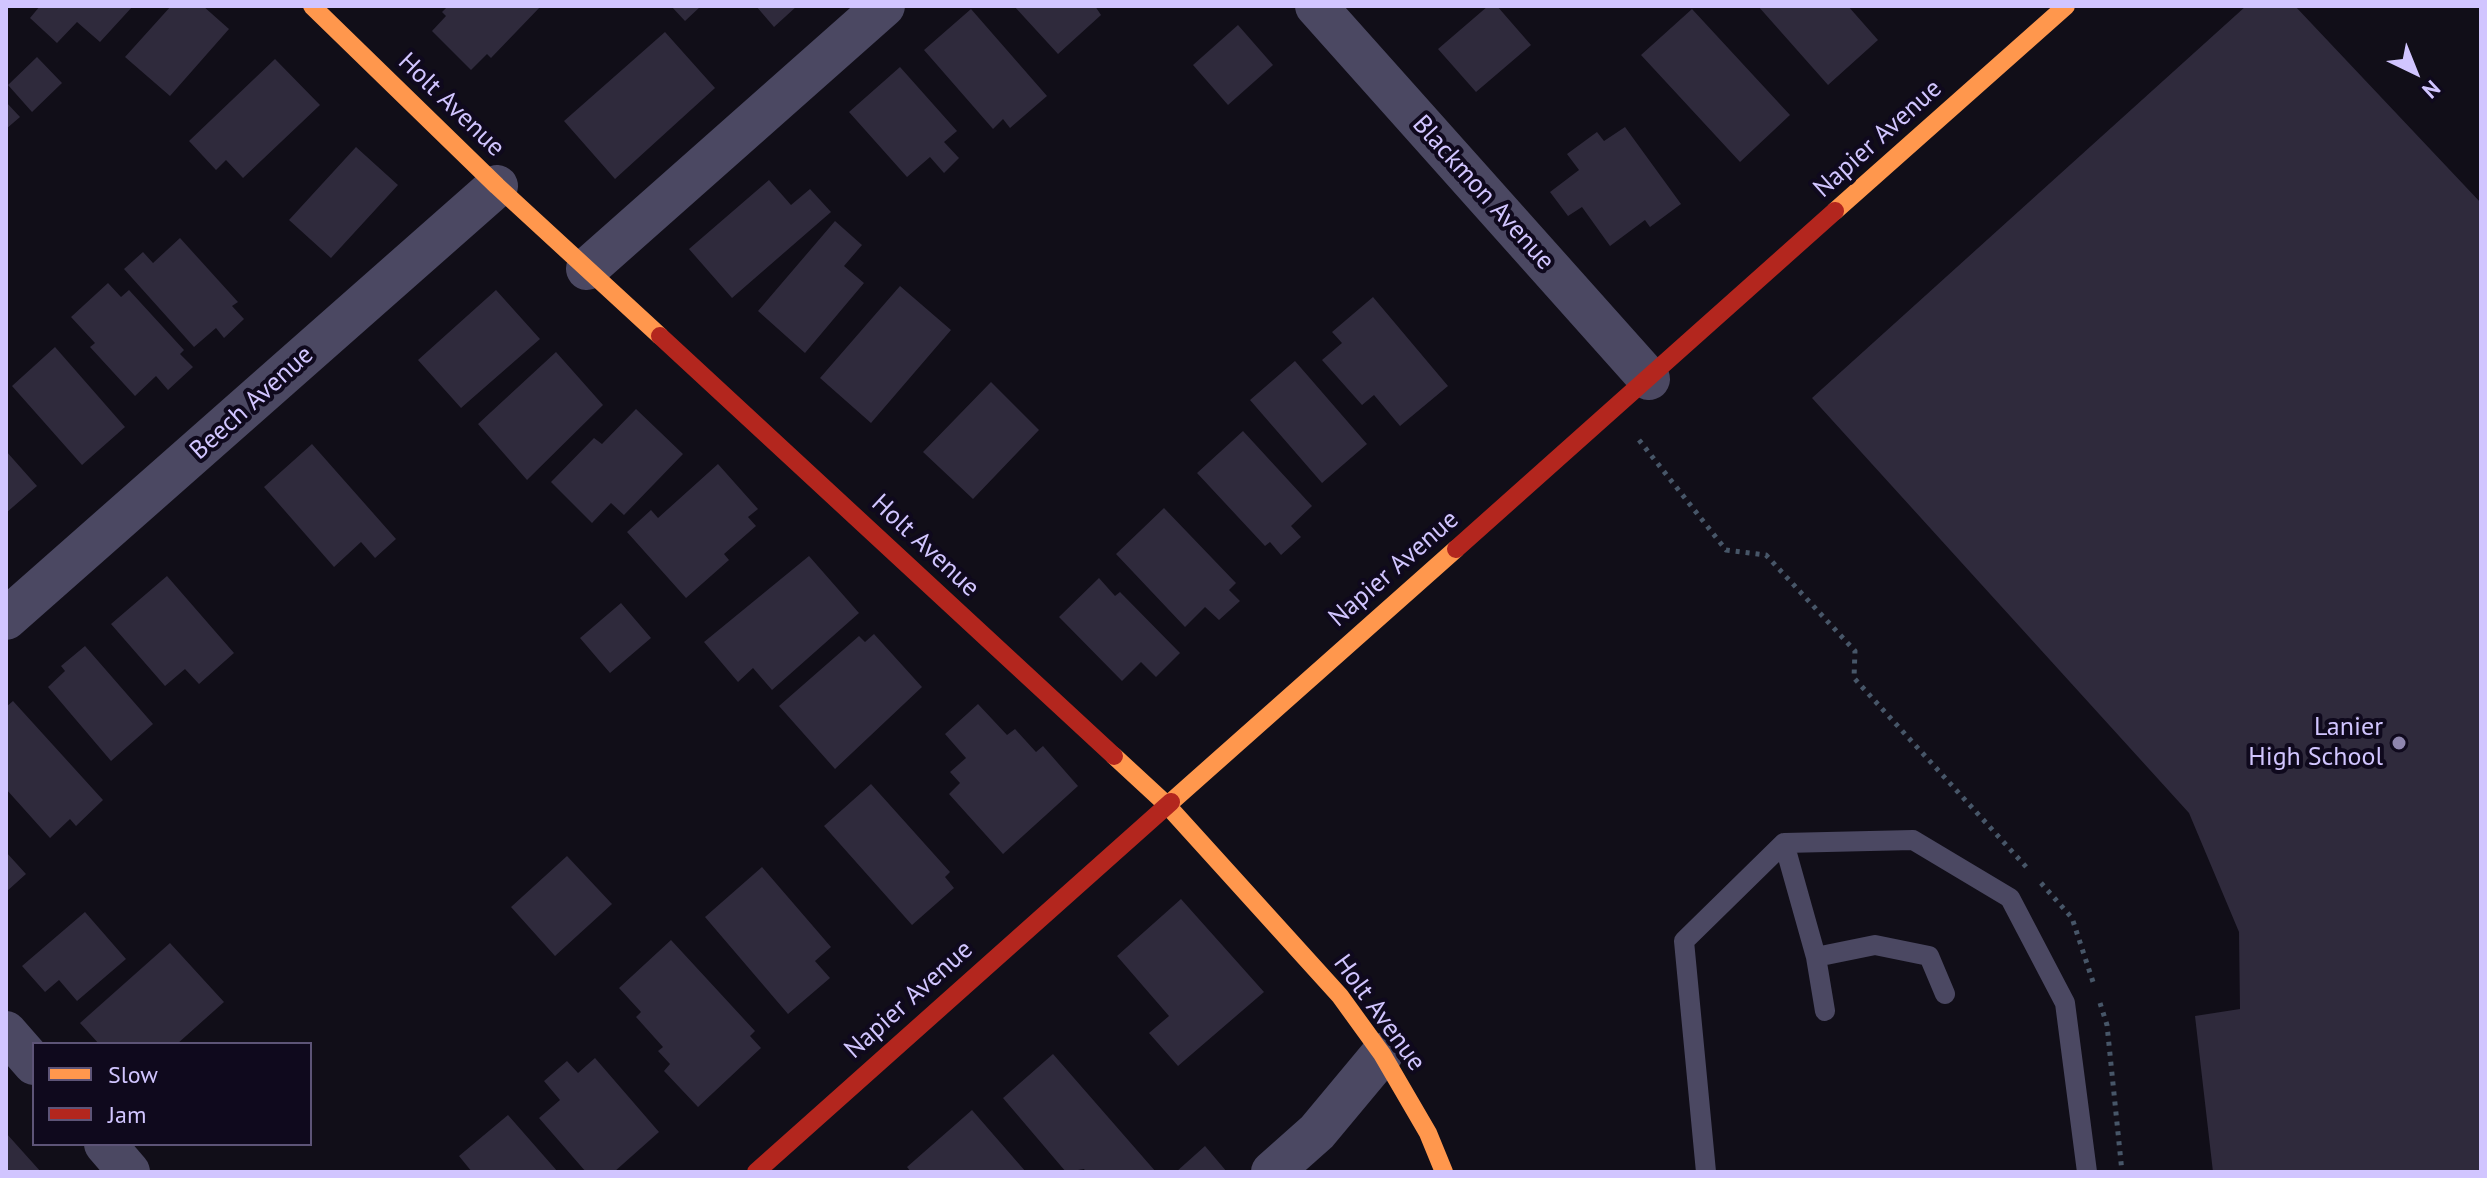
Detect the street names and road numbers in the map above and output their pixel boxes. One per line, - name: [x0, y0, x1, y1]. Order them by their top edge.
- street label: Holt Avenue: [391, 47, 511, 163]
- street label: Napier Avenue: [1808, 73, 1948, 205]
- street label: Blackmon Avenue: [1405, 109, 1561, 277]
- street label: Beech Avenue: [184, 340, 320, 466]
- street label: Holt Avenue: [865, 488, 985, 604]
- street label: Napier Avenue: [1323, 504, 1465, 634]
- street label: Napier Avenue: [839, 934, 979, 1066]
- street label: Holt Avenue: [1326, 949, 1432, 1077]

